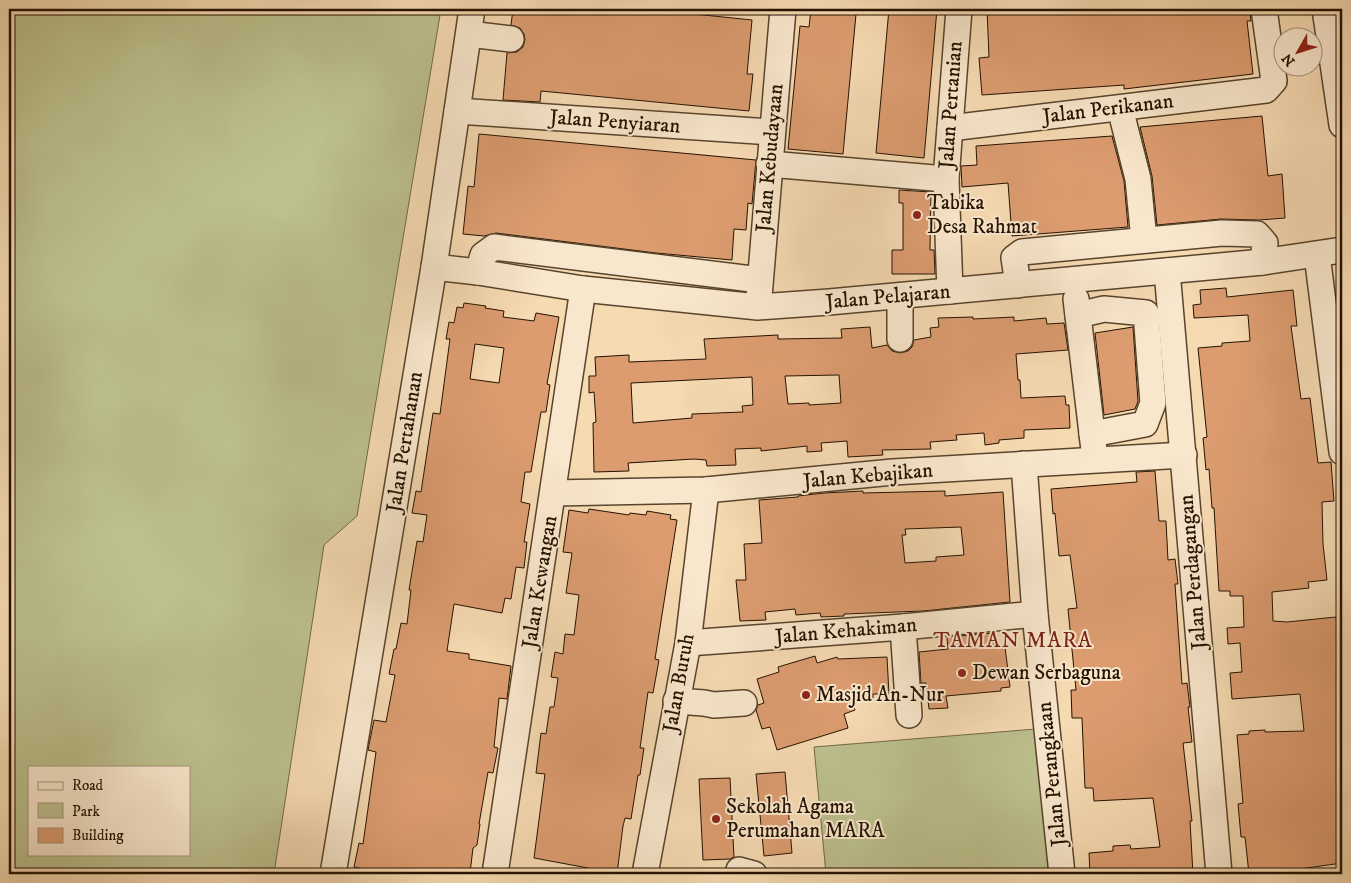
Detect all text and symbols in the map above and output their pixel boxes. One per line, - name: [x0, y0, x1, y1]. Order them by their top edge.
- north arrow: [1274, 28, 1324, 78]
- street label: Jalan Pertanian: [933, 40, 968, 172]
- text: N: [1278, 49, 1299, 70]
- street label: Jalan Kebudayaan: [750, 83, 789, 235]
- street label: Jalan Perikanan: [1039, 88, 1175, 130]
- street label: Jalan Penyiaran: [547, 104, 681, 140]
- place label: Tabika Desa Rahmat: [927, 190, 1037, 240]
- marker: Tabika Desa Rahmat: [911, 209, 923, 221]
- street label: Jalan Pelajaran: [823, 279, 951, 316]
- street label: Jalan Pertahanan: [381, 370, 429, 516]
- street label: Jalan Kebajikan: [800, 457, 934, 495]
- street label: Jalan Perdagangan: [1173, 493, 1213, 653]
- street label: Jalan Kewangan: [516, 514, 563, 652]
- street label: Jalan Kehakiman: [772, 612, 918, 650]
- district label: TAMAN MARA: [933, 627, 1093, 654]
- street label: Jalan Buruh: [657, 632, 700, 736]
- place label: Dewan Serbaguna: [972, 660, 1121, 686]
- marker: Dewan Serbaguna: [956, 667, 968, 679]
- place label: Masjid An-Nur: [816, 682, 944, 708]
- marker: Masjid An-Nur: [800, 689, 812, 701]
- street label: Jalan Perangkaan: [1031, 700, 1073, 850]
- legend: [28, 766, 190, 856]
- text: Road: [72, 776, 104, 795]
- place label: Sekolah Agama Perumahan MARA: [726, 794, 885, 844]
- text: Park: [72, 802, 101, 821]
- marker: Sekolah Agama Perumahan MARA: [710, 813, 722, 825]
- text: Building: [72, 826, 124, 845]

